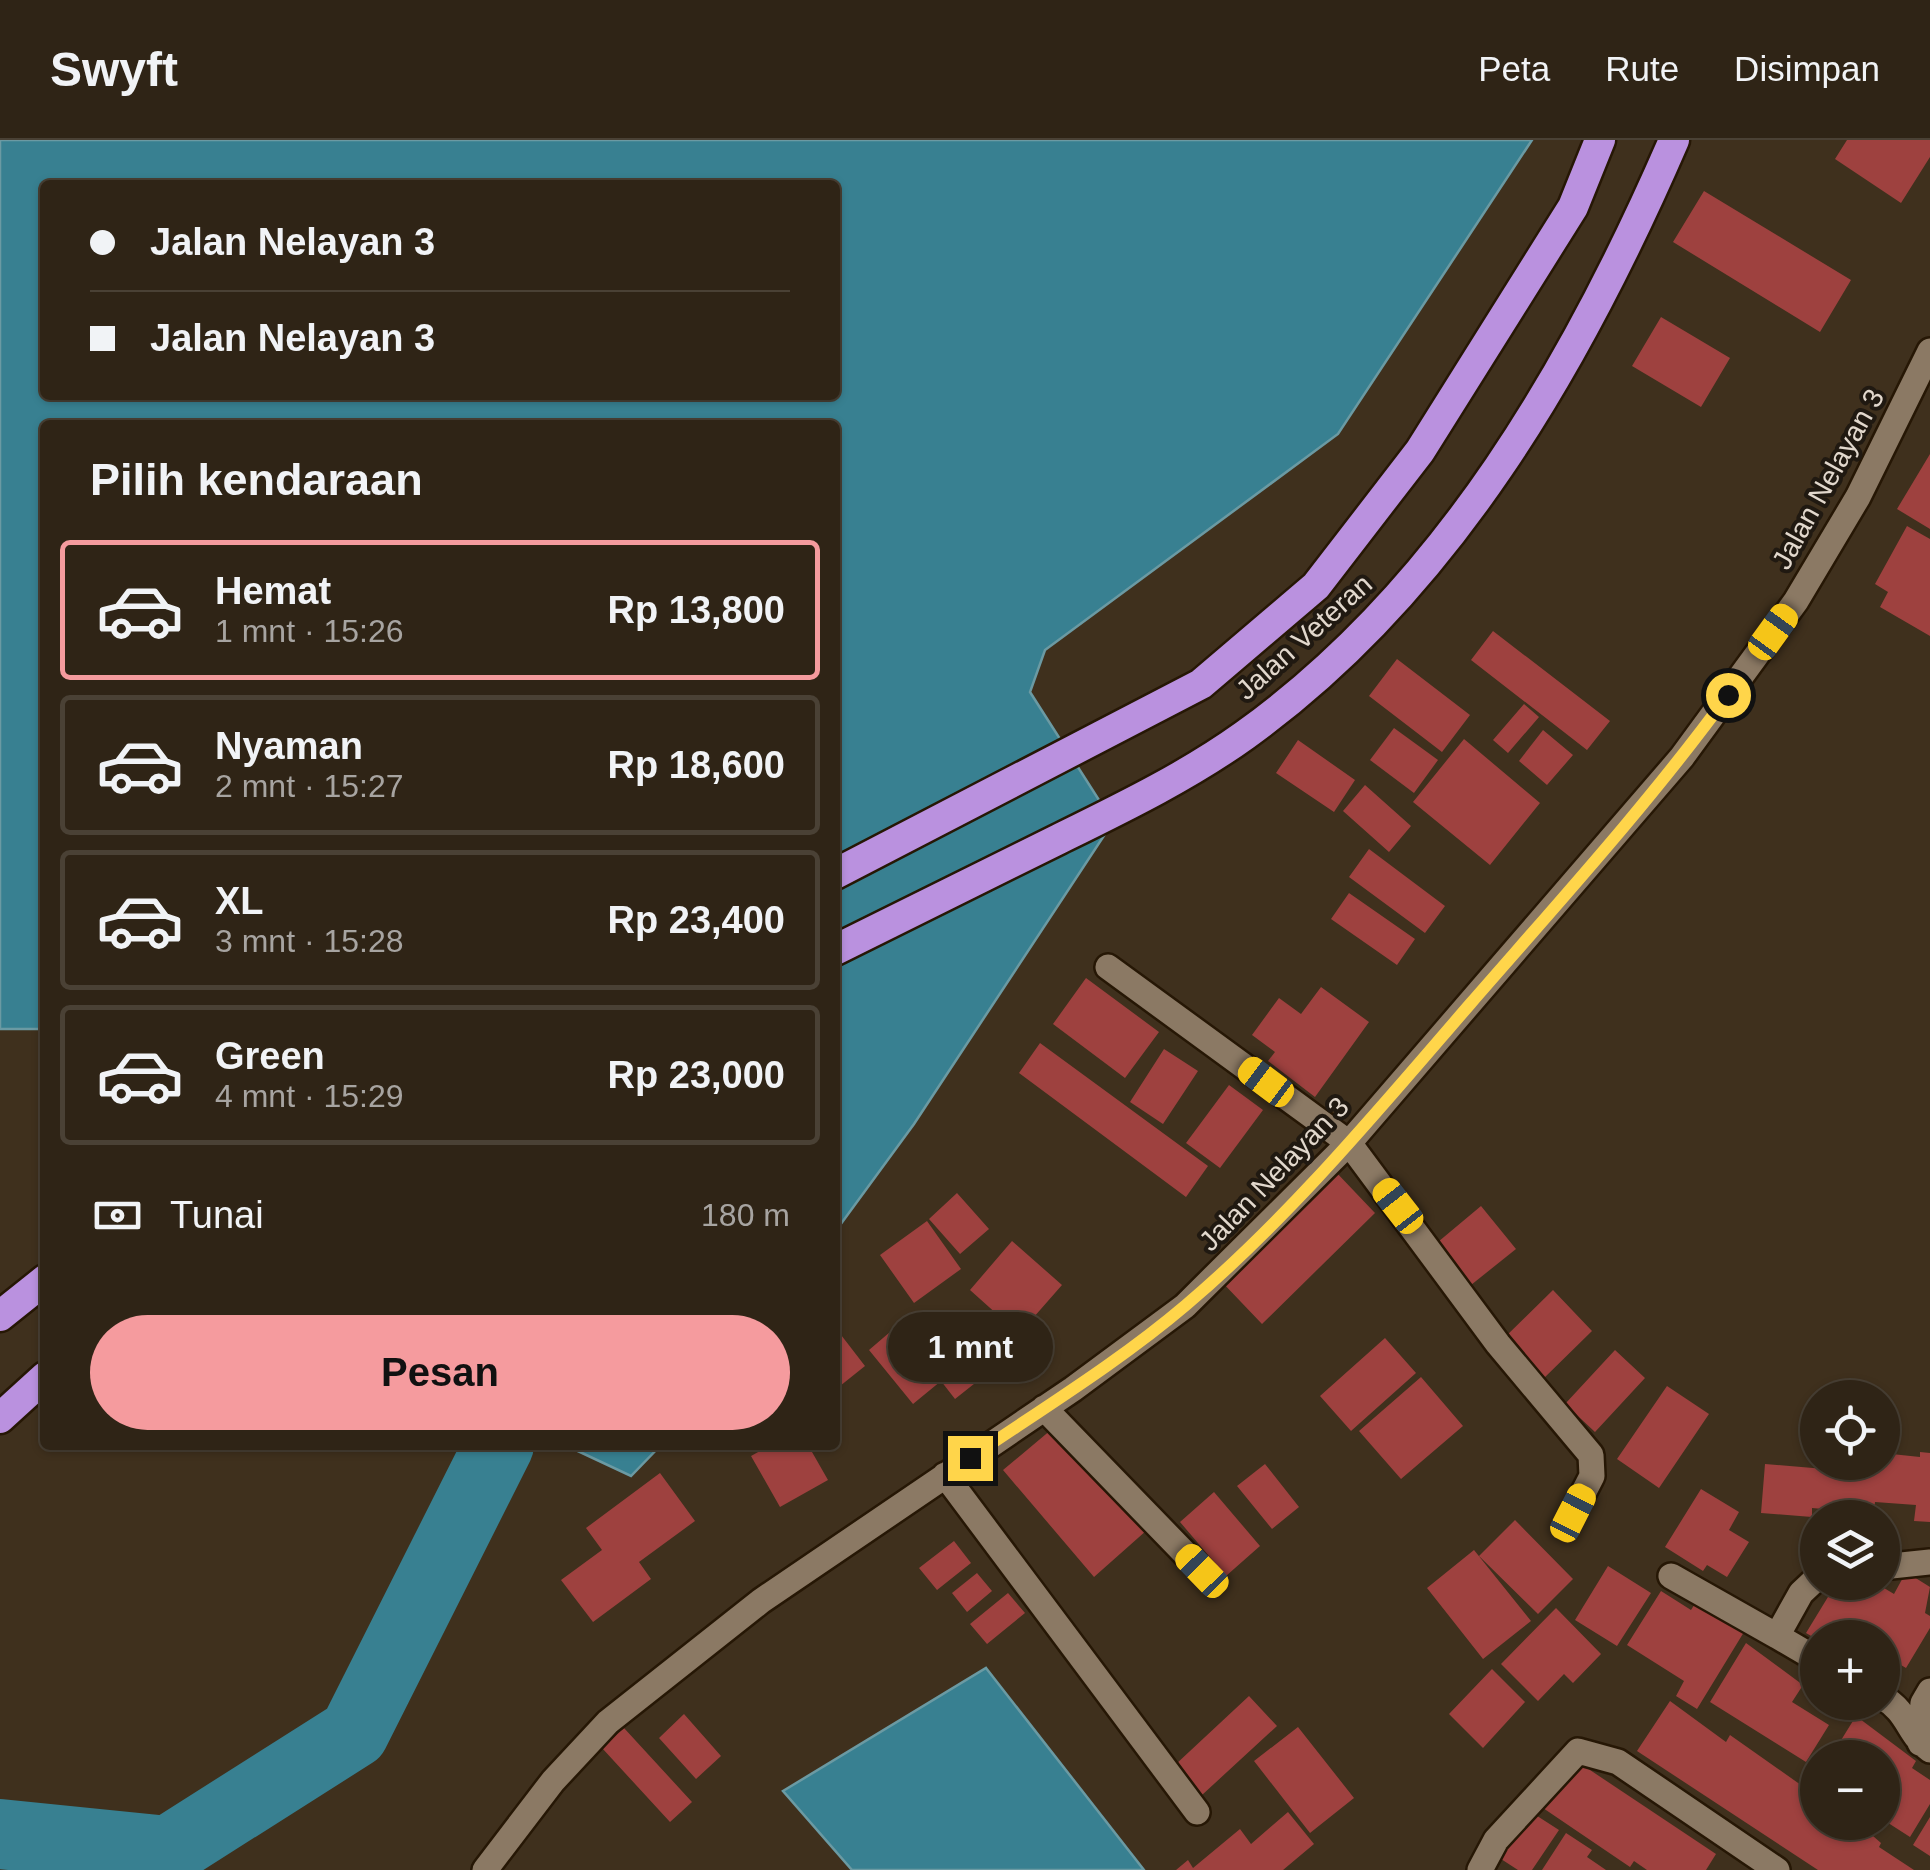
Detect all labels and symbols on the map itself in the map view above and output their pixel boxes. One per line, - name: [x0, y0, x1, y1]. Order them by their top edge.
- street label: Jalan Nelayan 3: [1766, 384, 1890, 574]
- street label: Jalan Veteran: [1230, 568, 1378, 706]
- car: [1743, 599, 1803, 665]
- route start: [1706, 673, 1751, 718]
- car: [1233, 1052, 1299, 1112]
- street label: Jalan Nelayan 3: [1193, 1091, 1355, 1257]
- car: [1368, 1173, 1428, 1239]
- callout: 1 mnt: [888, 1313, 1052, 1383]
- route end: [948, 1436, 993, 1481]
- car: [1546, 1479, 1600, 1547]
- car: [1170, 1539, 1234, 1603]

